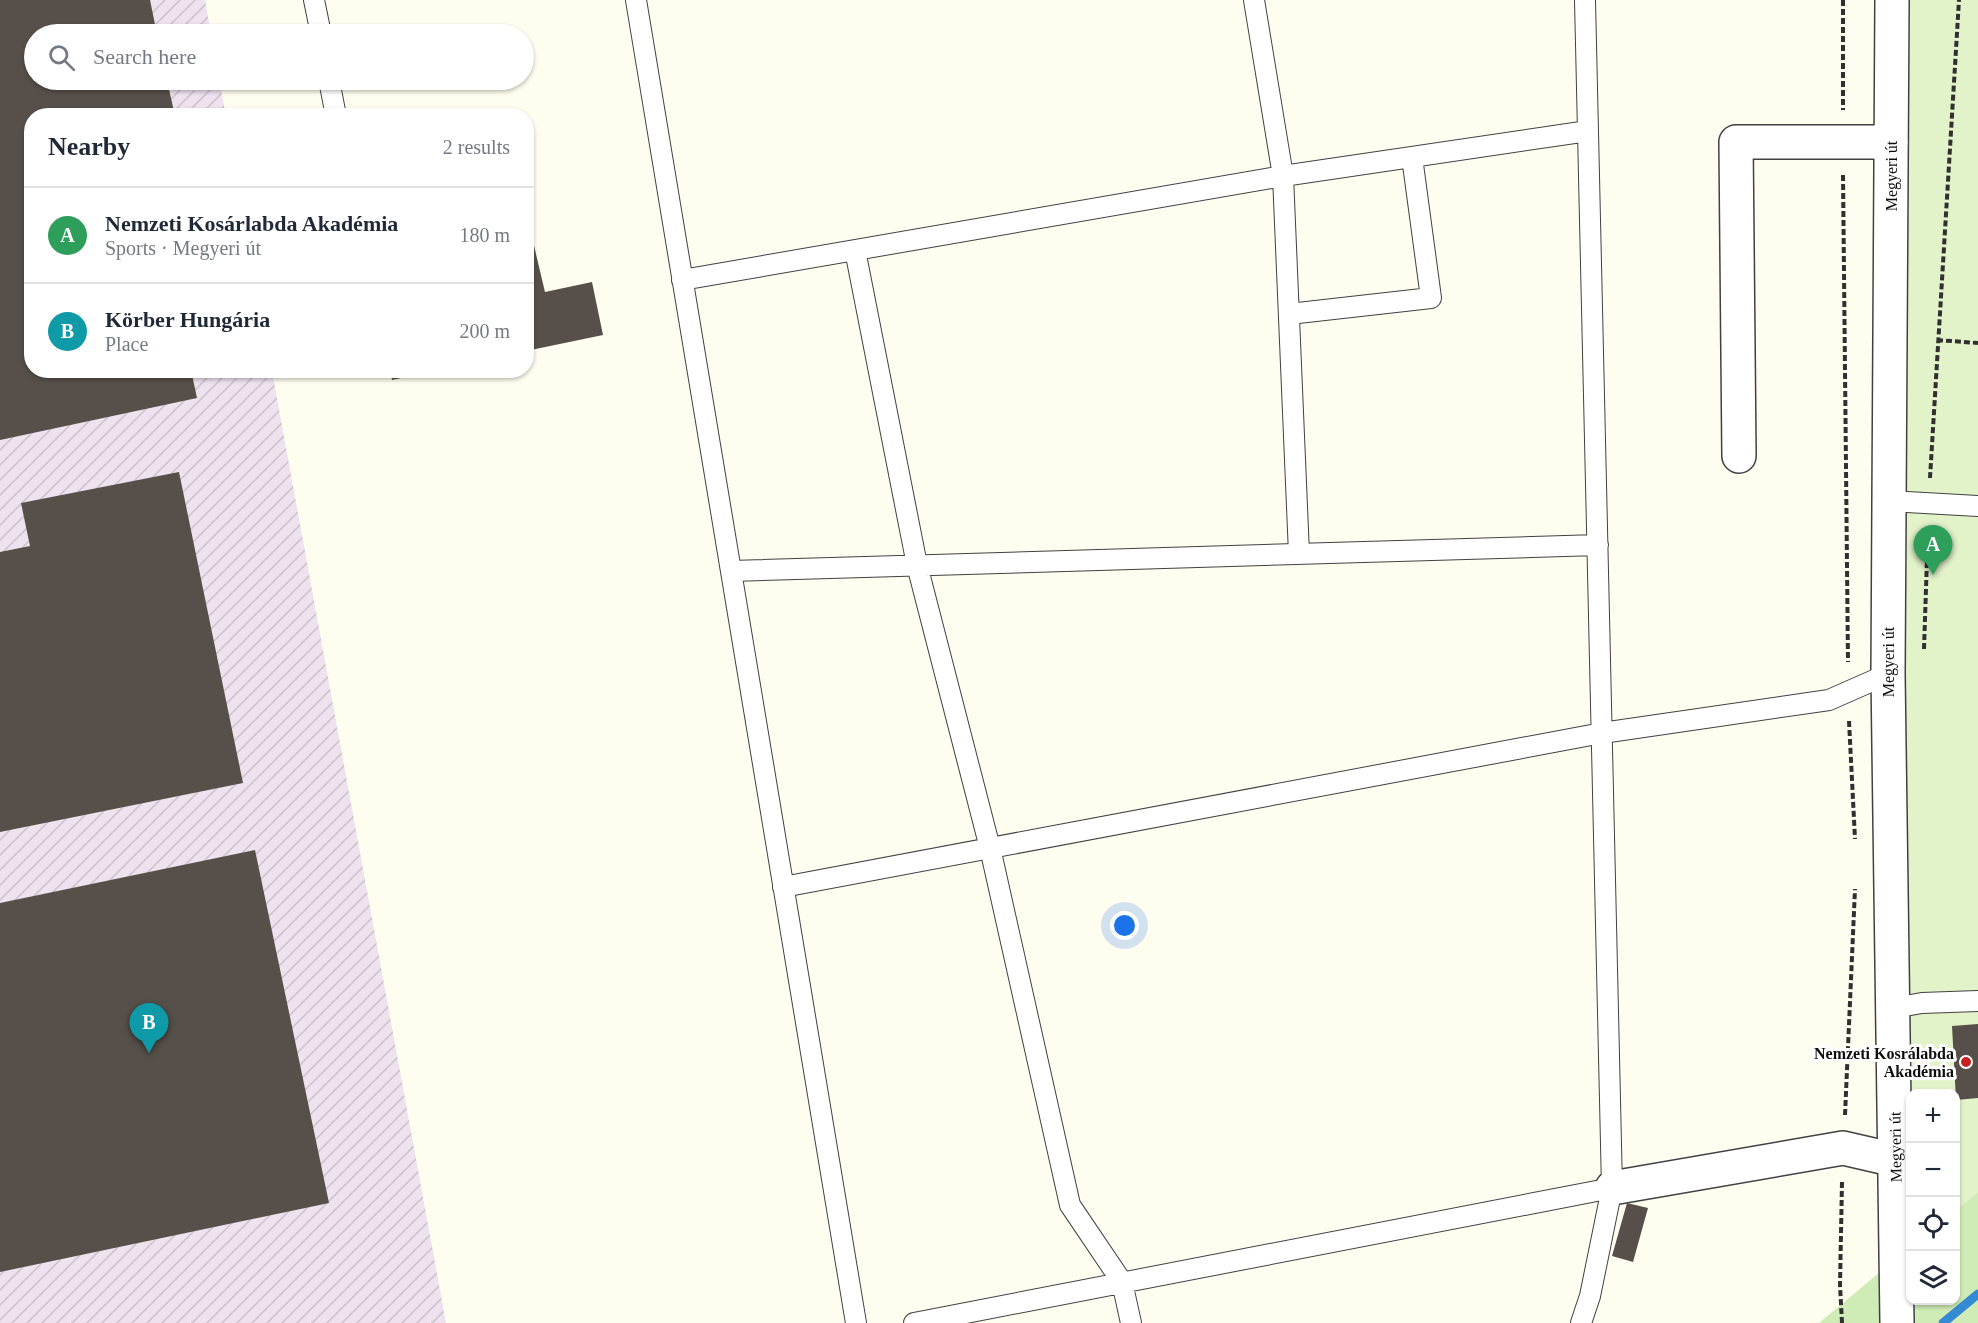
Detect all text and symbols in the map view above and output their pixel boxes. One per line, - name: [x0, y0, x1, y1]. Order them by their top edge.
- search box: [24, 24, 534, 90]
- icon: search: [45, 41, 78, 74]
- text: Search here: [93, 44, 196, 69]
- text: Nearby: [48, 132, 130, 161]
- text: 2 results: [443, 136, 510, 158]
- street label: Megyeri út: [1883, 140, 1901, 211]
- text: Nemzeti Kosárlabda Akadémia: [105, 211, 398, 236]
- text: A: [60, 224, 75, 246]
- text: 180 m: [459, 224, 510, 246]
- text: Sports · Megyeri út: [105, 237, 261, 259]
- text: Körber Hungária: [105, 307, 270, 332]
- text: B: [61, 320, 74, 342]
- text: 200 m: [459, 320, 510, 342]
- text: Place: [105, 333, 148, 355]
- pin: A: [1914, 526, 1952, 575]
- street label: Megyeri út: [1880, 626, 1898, 697]
- your location: [1110, 911, 1139, 940]
- pin: B: [130, 1004, 168, 1053]
- place label: Nemzeti Kosrálabda Akadémia: [1814, 1045, 1954, 1080]
- marker: Nemzeti Kosrálabda Akadémia: [1959, 1055, 1973, 1069]
- map controls: [1906, 1089, 1960, 1305]
- button: +: [1906, 1089, 1960, 1143]
- street label: Megyeri út: [1886, 1111, 1906, 1182]
- button: −: [1906, 1143, 1960, 1197]
- button: locate: [1906, 1197, 1960, 1251]
- button: layers: [1906, 1251, 1960, 1305]

